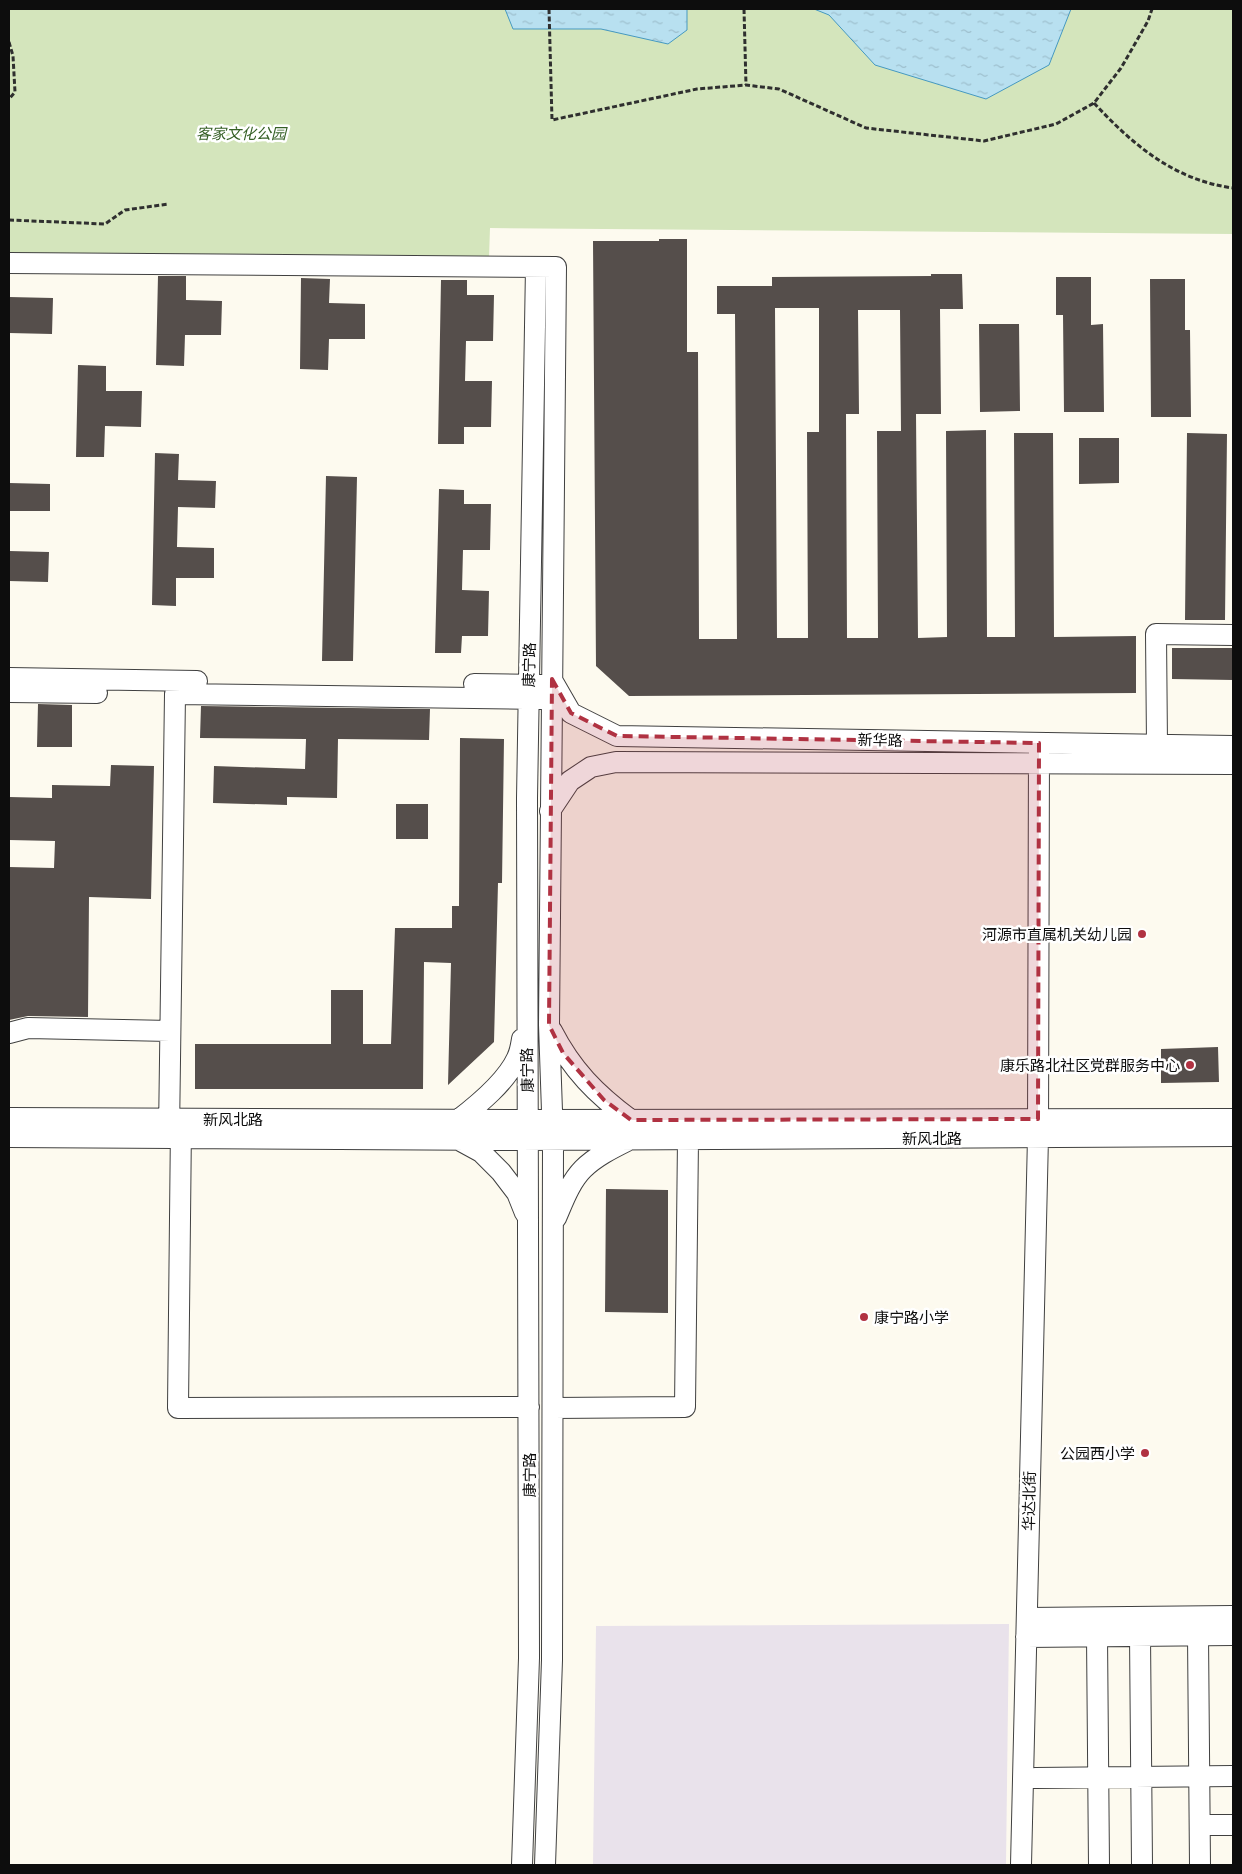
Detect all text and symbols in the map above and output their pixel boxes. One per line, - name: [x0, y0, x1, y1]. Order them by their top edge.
- park label: 客家文化公园: [196, 123, 288, 144]
- street label: 康宁路: [518, 642, 540, 688]
- street label: 新华路: [857, 729, 903, 751]
- place label: 河源市直属机关幼儿园: [982, 924, 1132, 945]
- marker: 河源市直属机关幼儿园: [1136, 928, 1148, 940]
- street label: 康宁路: [516, 1047, 538, 1093]
- place label: 康乐路北社区党群服务中心: [1000, 1055, 1180, 1076]
- marker: 康乐路北社区党群服务中心: [1184, 1059, 1196, 1071]
- street label: 新风北路: [203, 1109, 263, 1130]
- street label: 新风北路: [902, 1128, 962, 1149]
- place label: 康宁路小学: [874, 1307, 949, 1328]
- marker: 康宁路小学: [858, 1311, 870, 1323]
- place label: 公园西小学: [1060, 1443, 1135, 1464]
- marker: 公园西小学: [1139, 1447, 1151, 1459]
- street label: 康宁路: [519, 1452, 540, 1498]
- street label: 华达北街: [1018, 1471, 1040, 1531]

